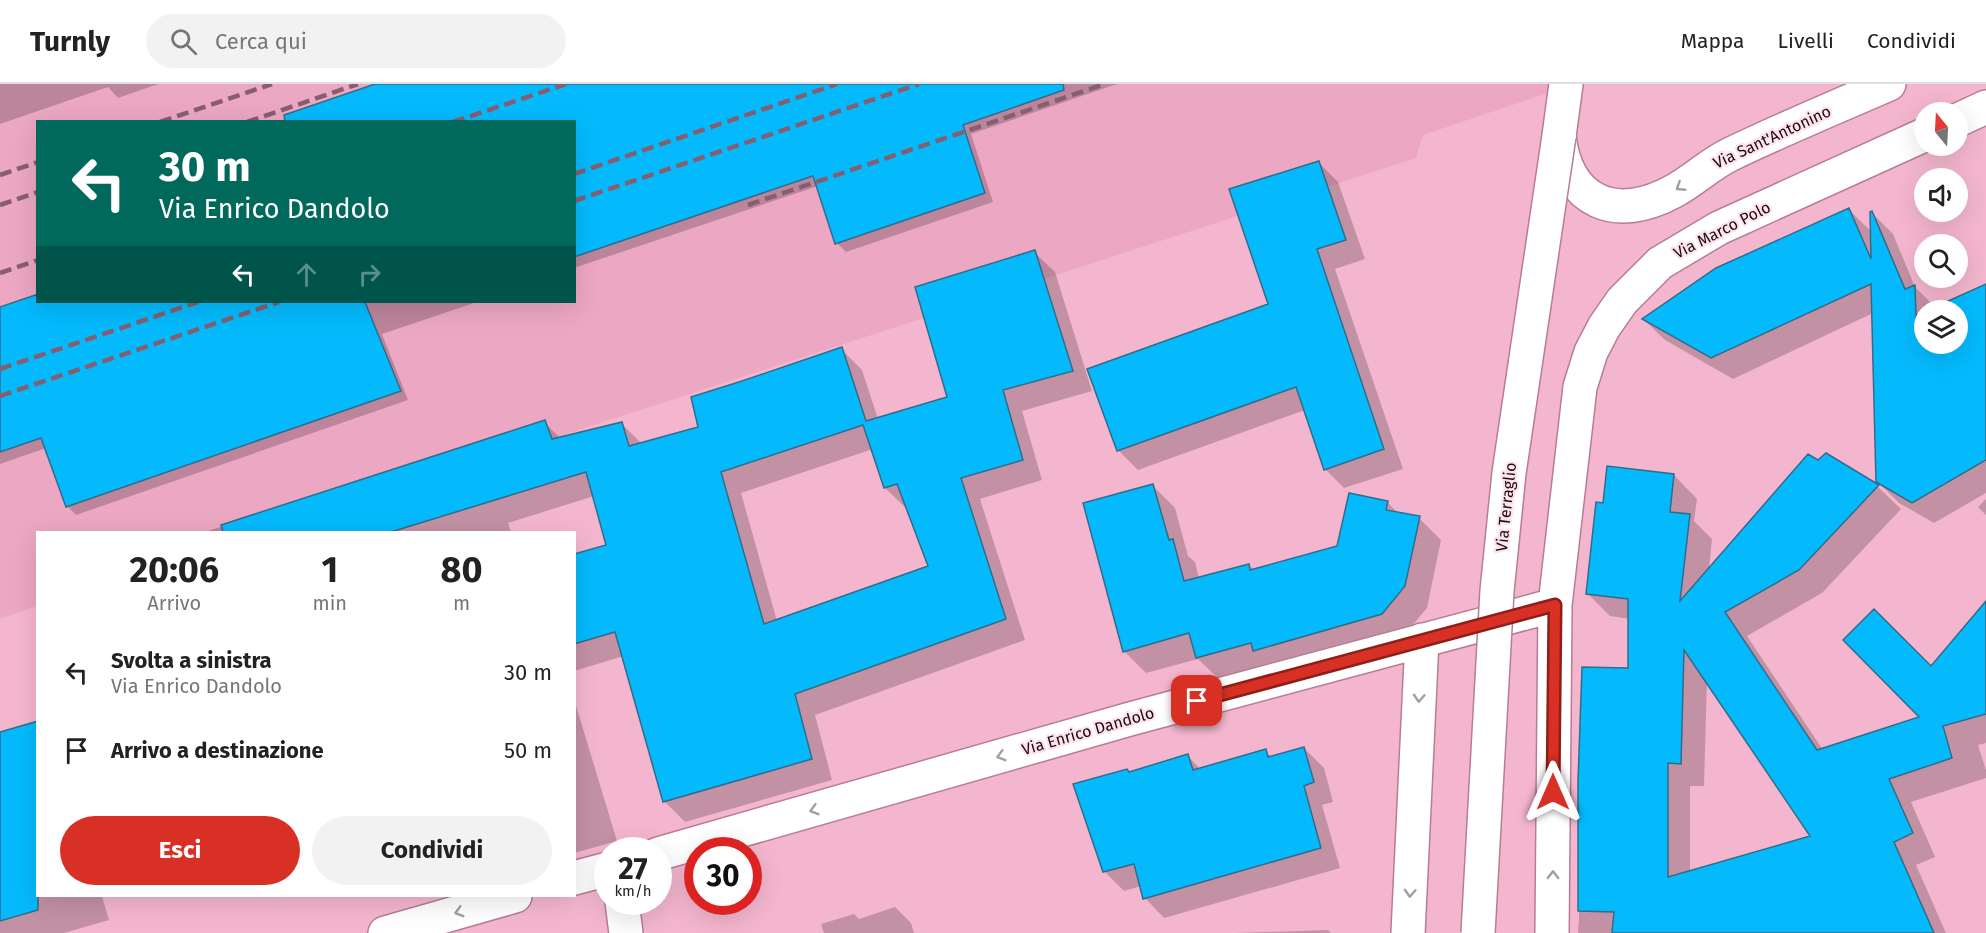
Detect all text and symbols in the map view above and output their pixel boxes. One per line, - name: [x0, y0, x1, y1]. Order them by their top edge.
- search box: [146, 14, 566, 68]
- text: Turnly: [30, 25, 110, 58]
- icon: search: [167, 25, 200, 58]
- text: Cerca qui: [215, 28, 307, 55]
- text: Mappa: [1681, 28, 1745, 54]
- text: Livelli: [1778, 28, 1834, 54]
- text: Condividi: [1867, 28, 1956, 54]
- street label: Via Sant'Antonino: [1710, 101, 1834, 173]
- north arrow: [1914, 102, 1968, 156]
- map controls: [1914, 102, 1968, 354]
- text: 30 m: [159, 142, 251, 192]
- icon: left: [60, 144, 138, 222]
- button: sound: [1914, 168, 1968, 222]
- one-way arrow: [1676, 179, 1686, 191]
- text: Via Enrico Dandolo: [159, 193, 390, 225]
- street label: Via Marco Polo: [1670, 197, 1774, 263]
- button: search: [1914, 234, 1968, 288]
- icon: left: [227, 258, 260, 291]
- icon: ahead: [290, 258, 323, 291]
- icon: right: [353, 258, 386, 291]
- button: layers: [1914, 300, 1968, 354]
- street label: Via Terraglio: [1492, 461, 1520, 553]
- text: 20:06: [129, 548, 219, 592]
- text: 1: [321, 548, 338, 592]
- text: 80: [441, 548, 483, 592]
- text: Arrivo: [147, 591, 201, 615]
- text: min: [313, 591, 347, 615]
- text: m: [453, 591, 470, 615]
- text: Svolta a sinistra: [111, 647, 272, 674]
- icon: left: [60, 656, 93, 689]
- text: 30 m: [504, 659, 552, 686]
- text: Via Enrico Dandolo: [111, 674, 282, 698]
- pin: [1171, 675, 1222, 726]
- icon: arrive: [1180, 684, 1213, 717]
- one-way arrow: [1413, 693, 1426, 702]
- street label: Via Enrico Dandolo: [1020, 703, 1156, 759]
- icon: arrive: [60, 734, 93, 767]
- text: Arrivo a destinazione: [111, 737, 324, 764]
- text: 50 m: [504, 737, 552, 764]
- one-way arrow: [996, 749, 1007, 761]
- position arrow: [1521, 760, 1585, 824]
- one-way arrow: [809, 803, 820, 815]
- button: Esci: [60, 816, 300, 885]
- button: Condividi: [312, 816, 552, 885]
- speed limit sign: 30: [684, 837, 762, 915]
- text: 27: [618, 851, 648, 887]
- one-way arrow: [1546, 870, 1559, 879]
- text: km/h: [614, 882, 652, 900]
- one-way arrow: [1403, 888, 1416, 897]
- one-way arrow: [454, 905, 465, 917]

